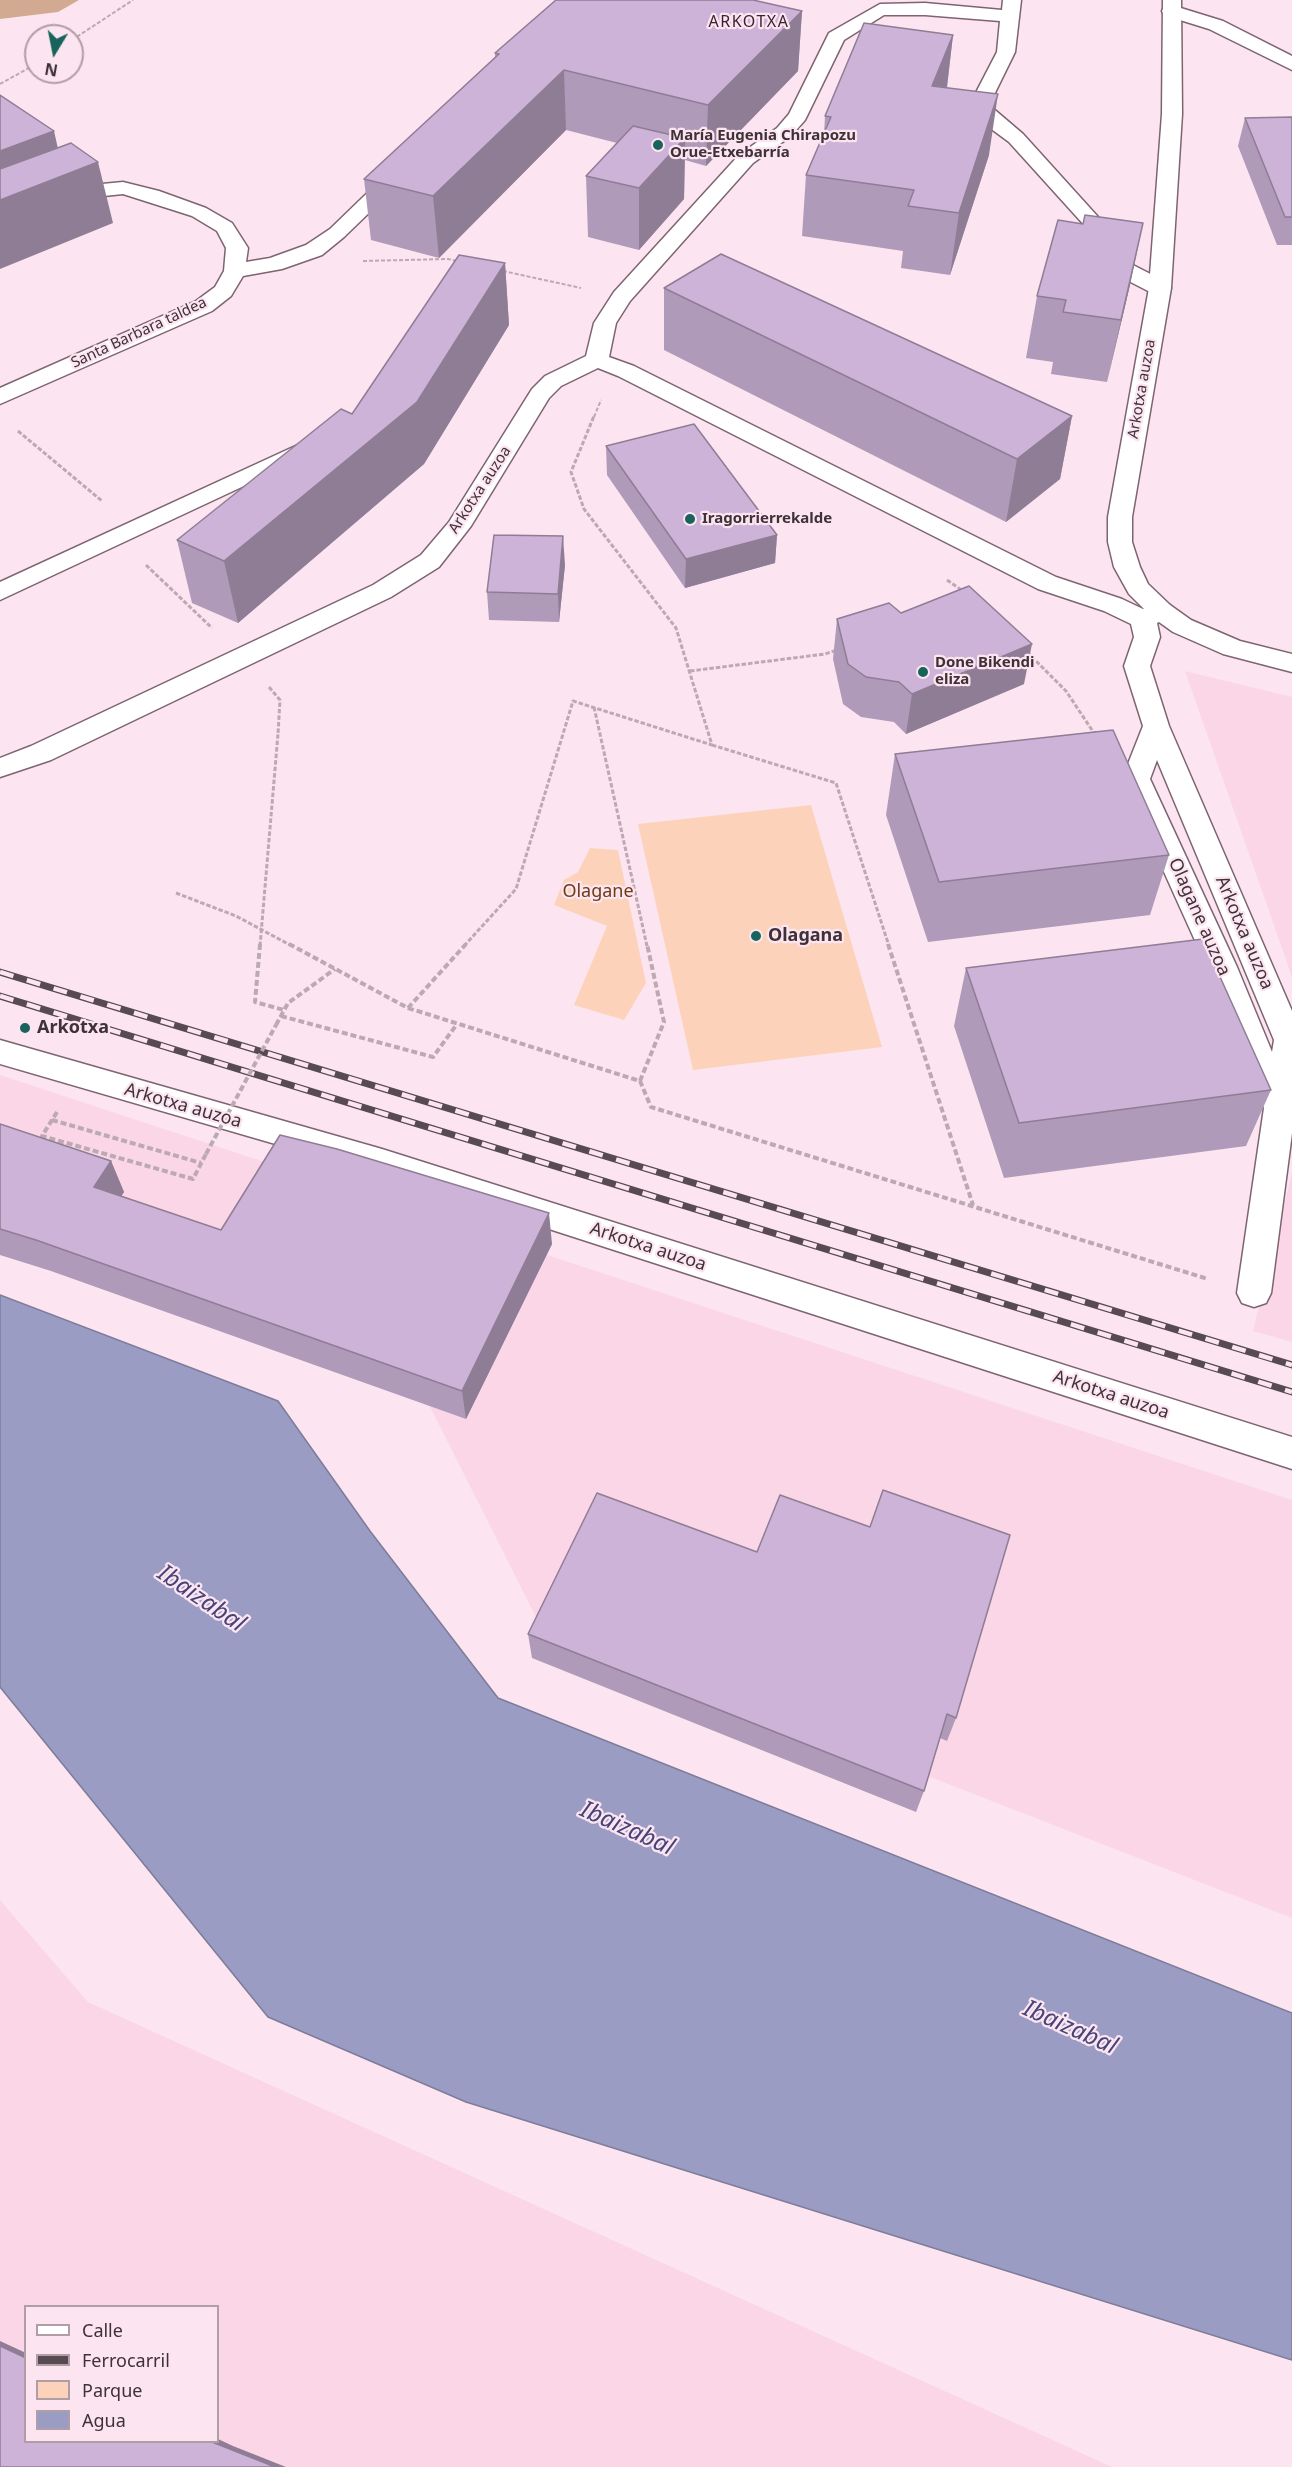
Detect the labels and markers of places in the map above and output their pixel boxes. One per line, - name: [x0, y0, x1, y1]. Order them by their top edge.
- place label: María Eugenia Chirapozu Orue-Etxebarría: [670, 127, 856, 162]
- marker: María Eugenia Chirapozu Orue-Etxebarría: [651, 138, 665, 152]
- place label: Iragorrierrekalde: [702, 510, 832, 528]
- marker: Iragorrierrekalde: [683, 512, 697, 526]
- place label: Done Bikendi eliza: [935, 654, 1034, 689]
- marker: Done Bikendi eliza: [916, 665, 930, 679]
- place label: Olagana: [768, 925, 843, 947]
- marker: Olagana: [749, 929, 763, 943]
- place label: Arkotxa: [37, 1017, 109, 1039]
- marker: Arkotxa: [18, 1021, 32, 1035]

